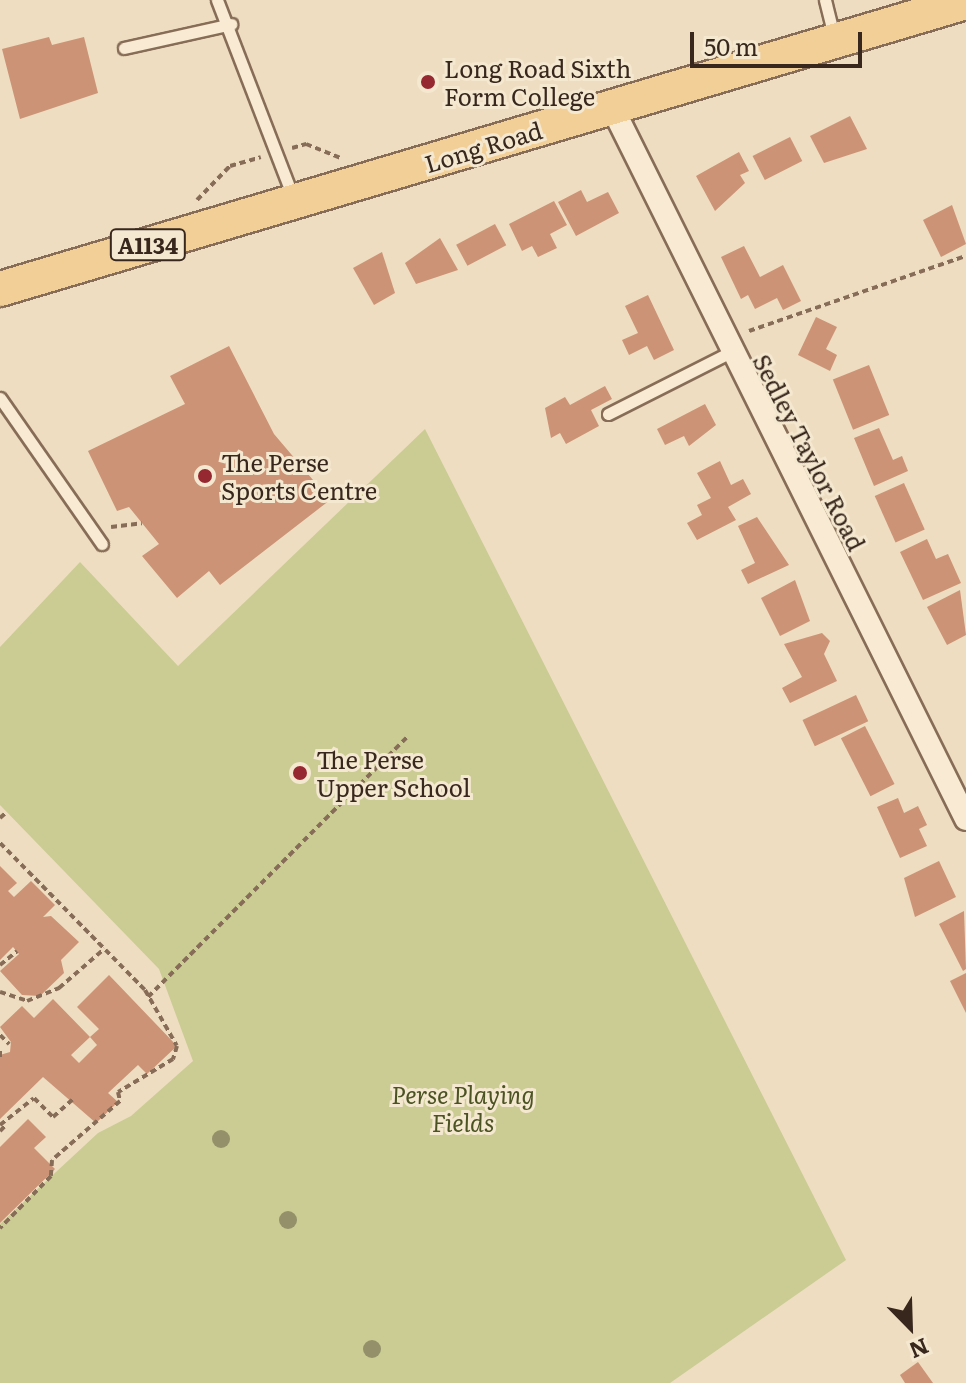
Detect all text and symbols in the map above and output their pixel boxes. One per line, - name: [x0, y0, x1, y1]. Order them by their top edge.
- scale bar: [694, 16, 866, 66]
- text: 50 m: [704, 28, 758, 63]
- place label: Long Road Sixth Form College: [444, 54, 632, 110]
- marker: Long Road Sixth Form College: [419, 73, 437, 91]
- street label: Long Road: [421, 114, 545, 178]
- road number: A1134: [108, 227, 188, 263]
- street label: Sedley Taylor Road: [748, 349, 872, 555]
- place label: The Perse Sports Centre: [221, 448, 377, 504]
- marker: The Perse Sports Centre: [196, 467, 214, 485]
- place label: The Perse Upper School: [316, 745, 470, 801]
- marker: The Perse Upper School: [291, 764, 309, 782]
- park label: Perse Playing Fields: [391, 1080, 535, 1136]
- north arrow: [870, 1287, 950, 1367]
- text: N: [905, 1331, 935, 1368]

